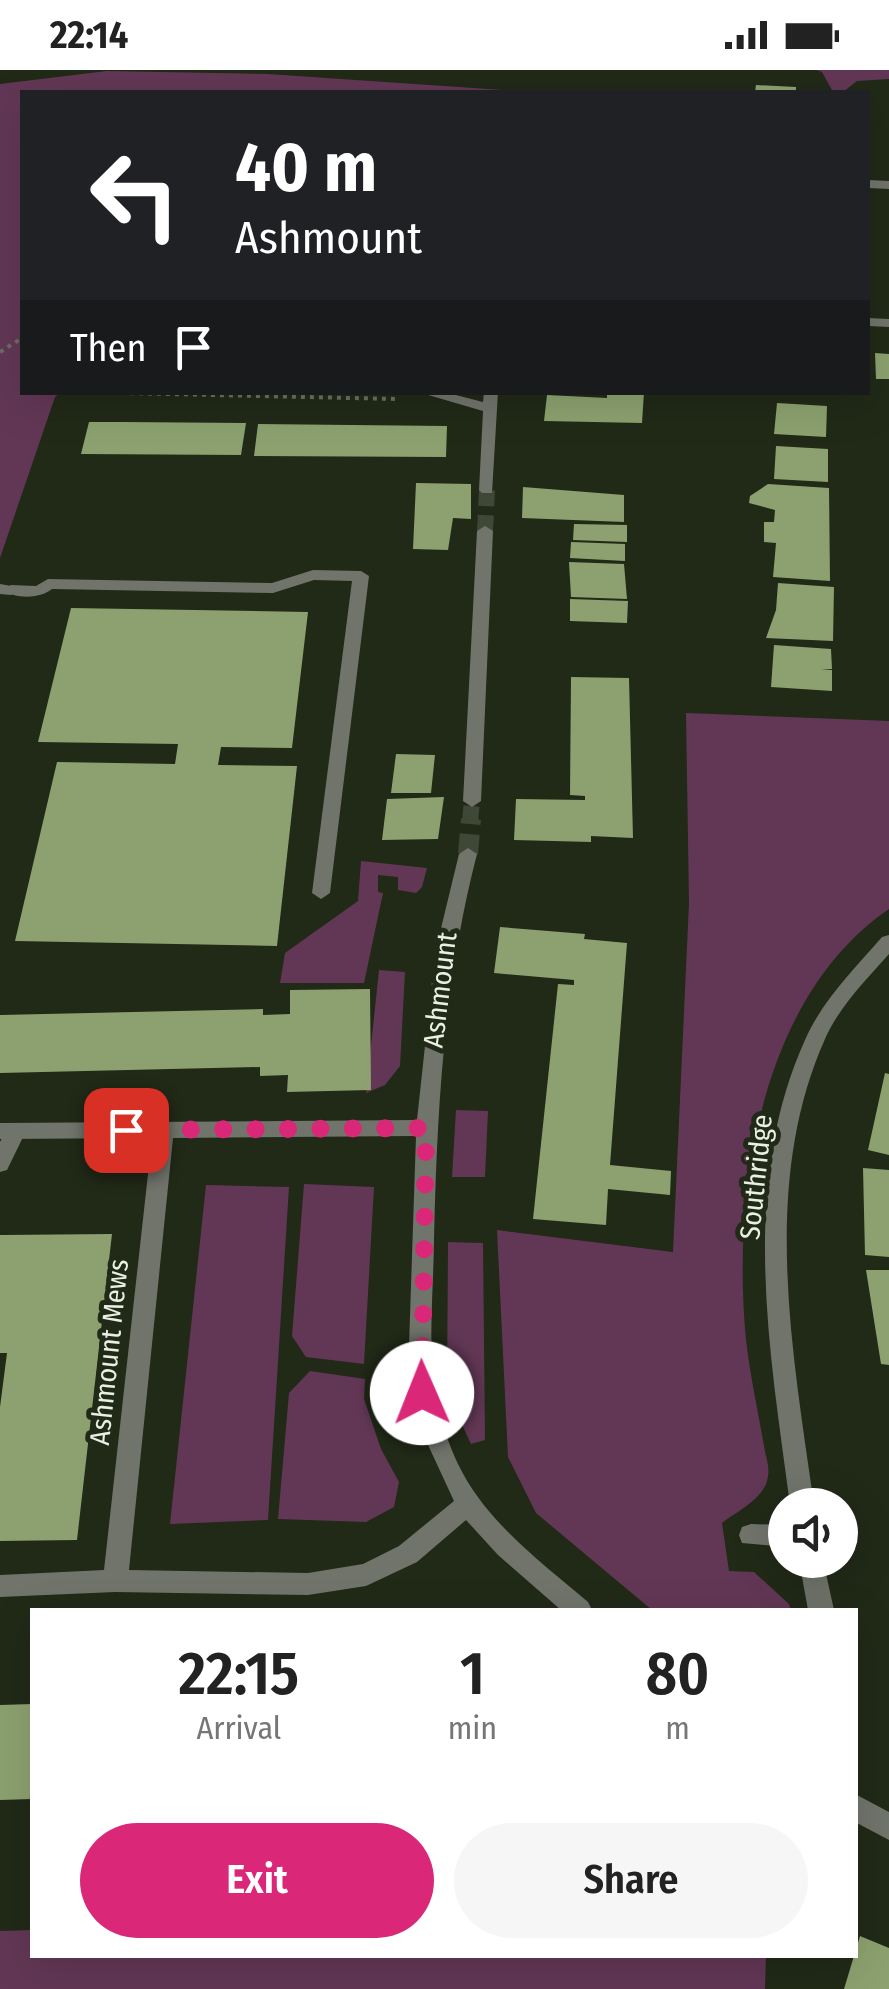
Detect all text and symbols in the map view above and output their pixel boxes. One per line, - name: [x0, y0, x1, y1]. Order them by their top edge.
- text: 22:14: [50, 12, 128, 58]
- text: 40 m: [235, 126, 377, 210]
- icon: left: [70, 130, 200, 260]
- text: Ashmount: [235, 211, 422, 265]
- icon: arrive: [166, 320, 221, 375]
- text: Then: [70, 325, 146, 371]
- street label: Ashmount: [417, 929, 464, 1050]
- pin: [84, 1088, 169, 1173]
- icon: arrive: [99, 1103, 154, 1158]
- street label: Southridge: [733, 1113, 779, 1241]
- street label: Ashmount Mews: [83, 1257, 135, 1447]
- position arrow: [370, 1341, 474, 1445]
- map controls: [768, 1488, 858, 1578]
- button: sound: [768, 1488, 858, 1578]
- text: 22:15: [179, 1638, 299, 1710]
- text: 1: [460, 1638, 485, 1710]
- text: 80: [646, 1638, 709, 1710]
- text: Arrival: [196, 1709, 281, 1747]
- text: min: [448, 1709, 497, 1747]
- text: m: [665, 1709, 690, 1747]
- button: Exit: [80, 1823, 434, 1938]
- button: Share: [454, 1823, 808, 1938]

